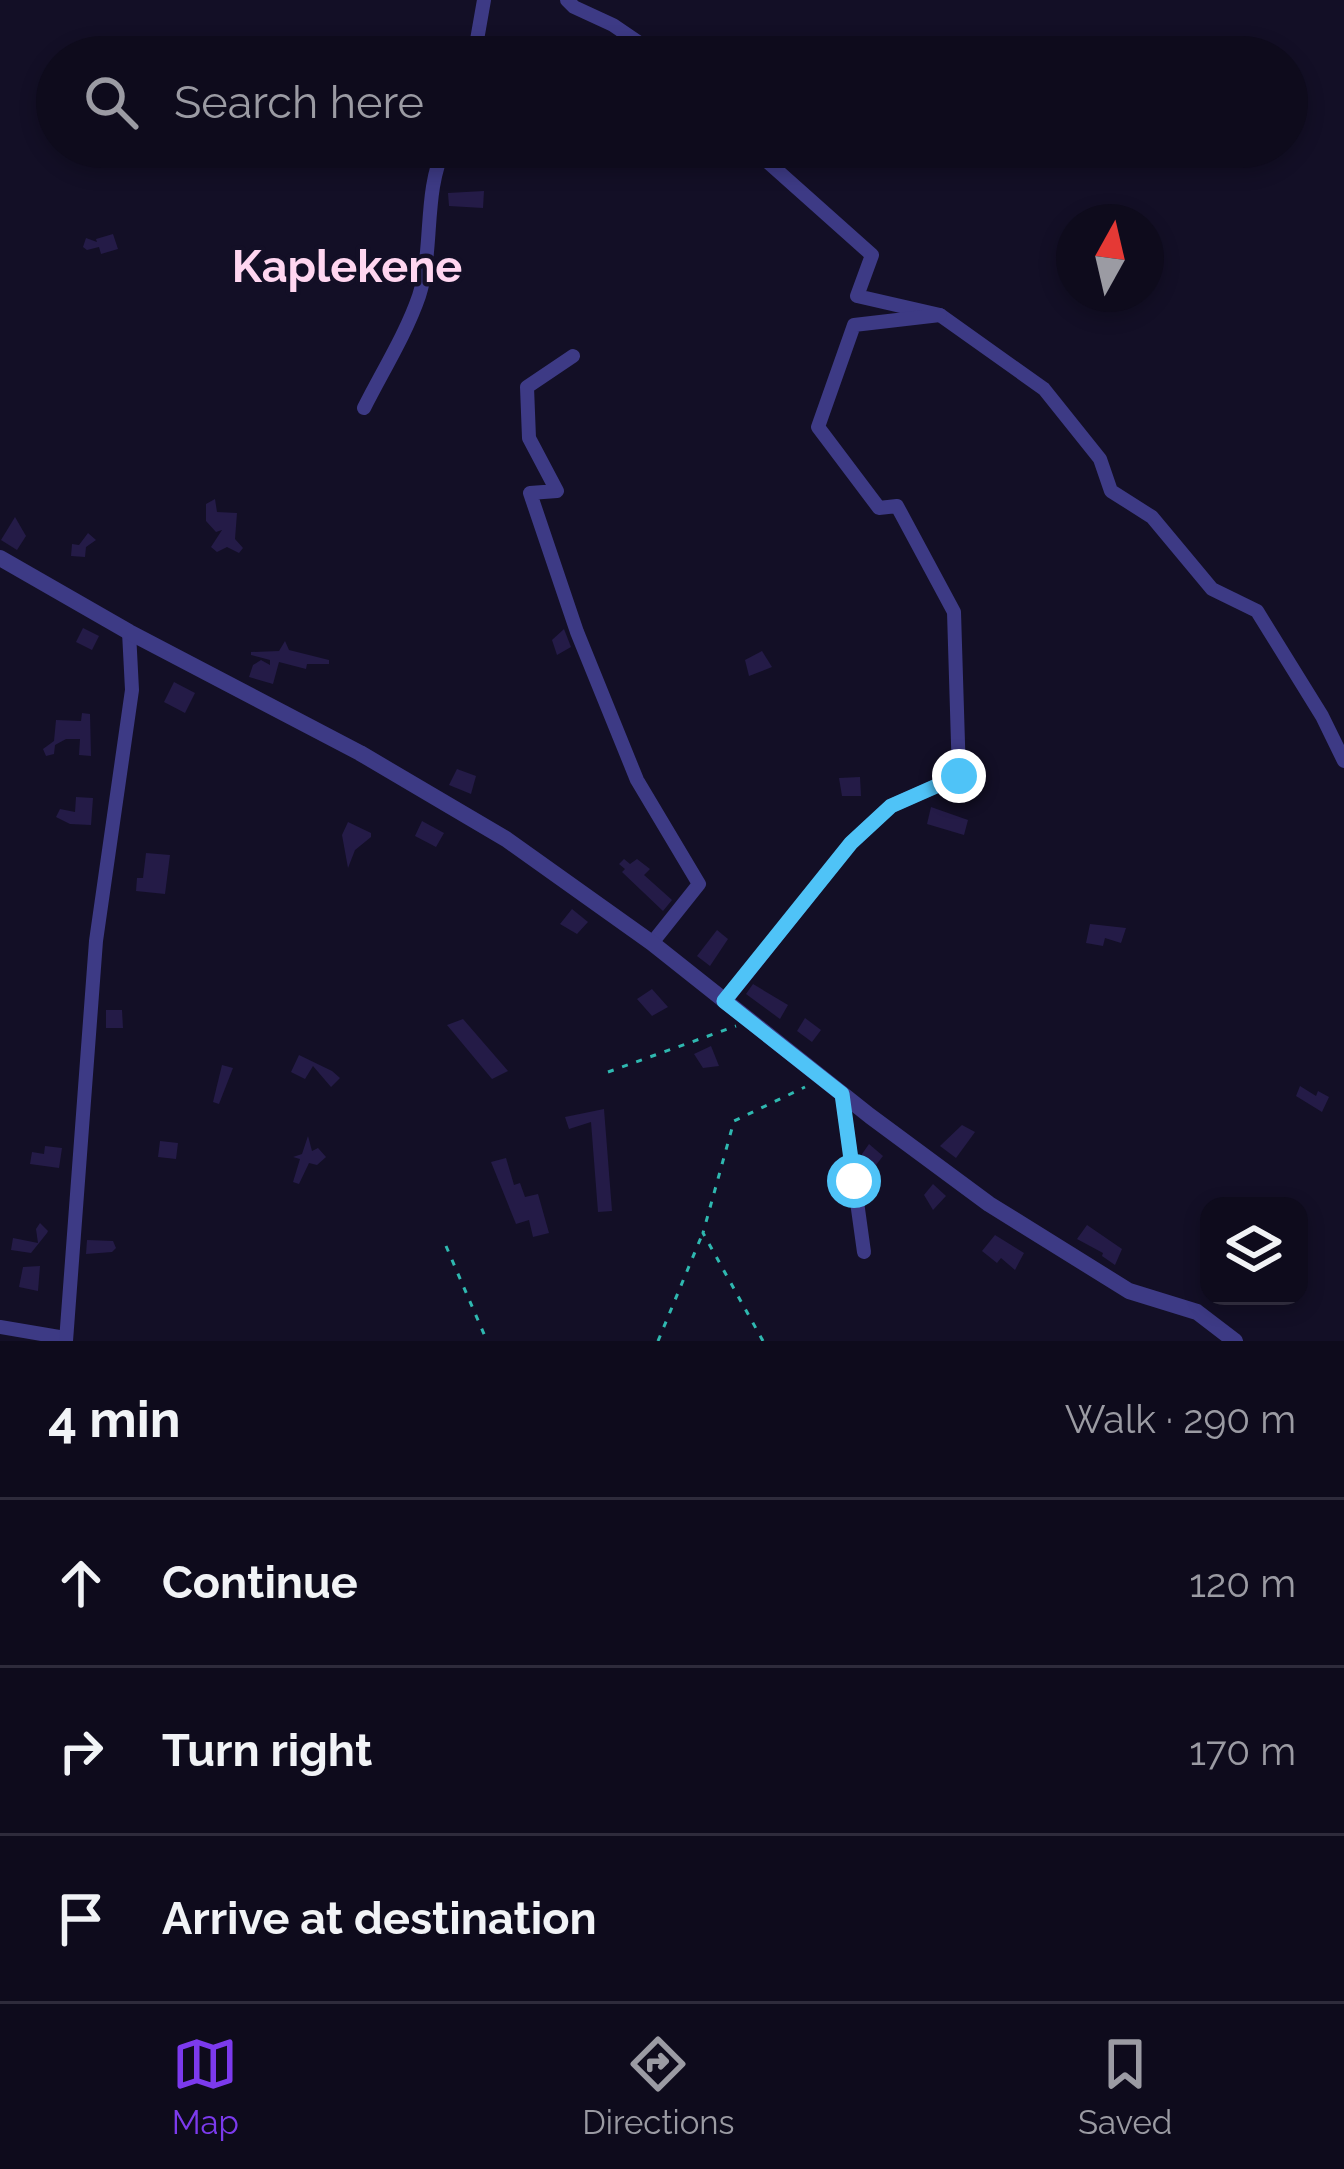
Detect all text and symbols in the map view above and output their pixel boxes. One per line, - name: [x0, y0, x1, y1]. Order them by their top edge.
- search box: [36, 36, 1308, 168]
- icon: search: [78, 69, 144, 135]
- text: Search here: [174, 76, 424, 129]
- north arrow: [1056, 204, 1164, 312]
- district label: Kaplekene: [232, 240, 462, 293]
- route end: [932, 749, 986, 803]
- route start: [827, 1154, 881, 1208]
- map controls: [1200, 1197, 1308, 1305]
- button: layers: [1200, 1197, 1308, 1305]
- text: 4 min: [48, 1389, 181, 1449]
- text: Walk · 290 m: [1065, 1396, 1296, 1442]
- icon: ahead: [48, 1550, 114, 1616]
- text: Continue: [162, 1556, 358, 1609]
- text: 120 m: [1189, 1560, 1296, 1606]
- icon: right: [48, 1718, 114, 1784]
- text: Turn right: [162, 1724, 372, 1777]
- text: 170 m: [1189, 1728, 1296, 1774]
- icon: arrive: [48, 1886, 114, 1952]
- text: Arrive at destination: [162, 1892, 597, 1945]
- tab: Map: [172, 2031, 239, 2142]
- tab: Directions: [582, 2031, 735, 2142]
- tab: Saved: [1078, 2031, 1172, 2142]

